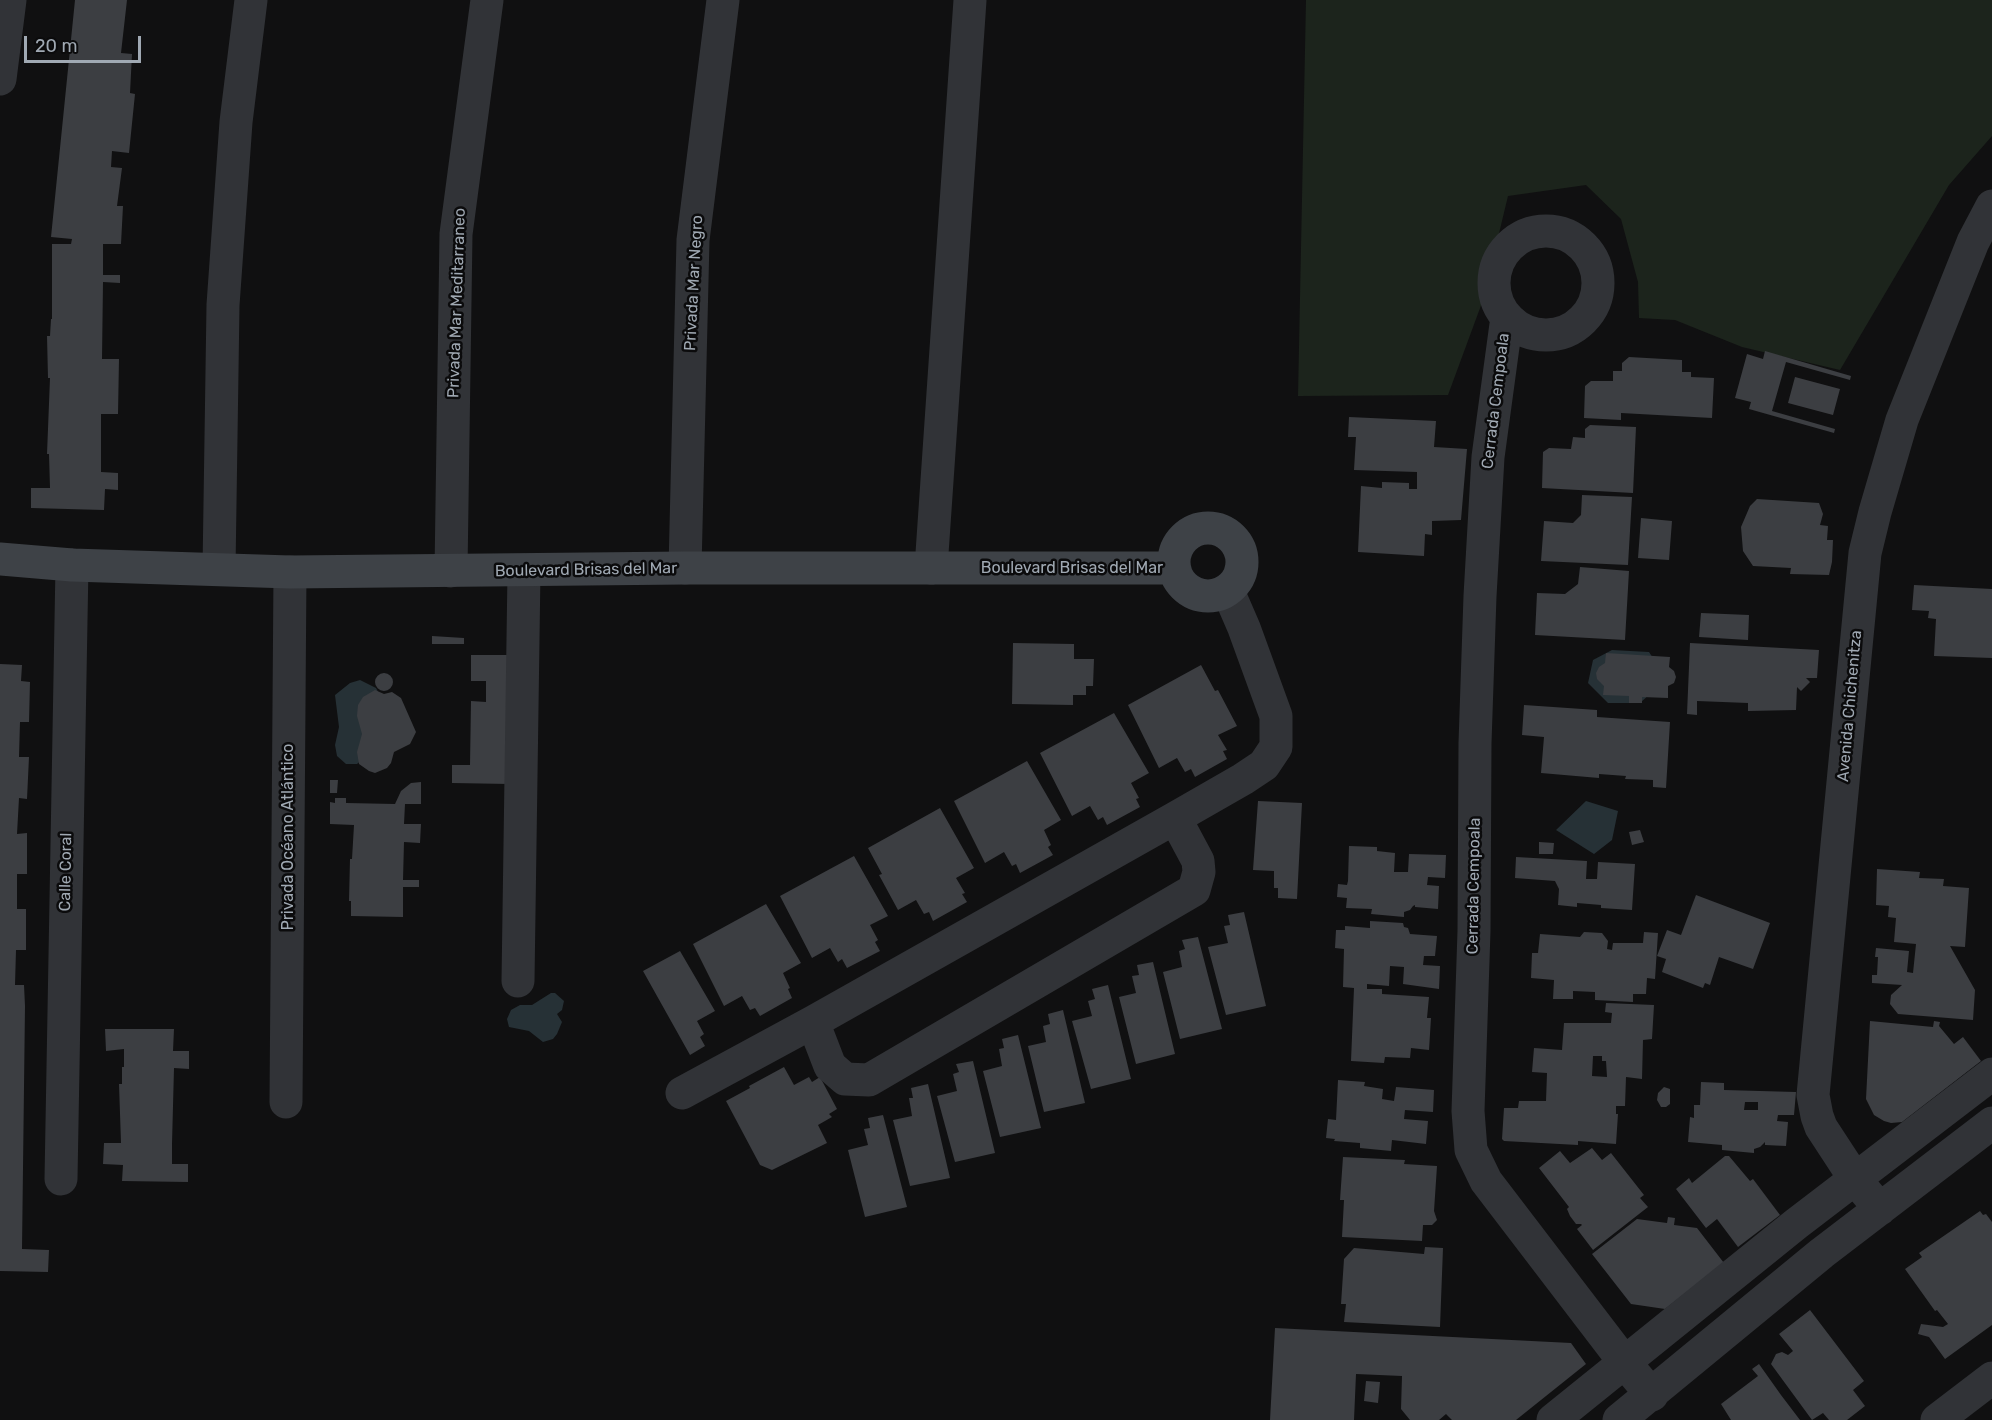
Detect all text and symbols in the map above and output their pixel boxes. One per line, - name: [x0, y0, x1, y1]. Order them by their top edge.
- scale bar: [27, 24, 144, 62]
- text: 20 m: [35, 35, 77, 57]
- street label: Privada Mar Meditarraneo: [444, 208, 470, 398]
- street label: Privada Mar Negro: [681, 215, 707, 351]
- street label: Cerrada Cempoala: [1478, 332, 1514, 470]
- street label: Boulevard Brisas del Mar: [981, 558, 1163, 578]
- street label: Boulevard Brisas del Mar: [495, 559, 677, 581]
- street label: Avenida Chichenitza: [1834, 629, 1866, 783]
- street label: Privada Océano Atlántico: [278, 743, 298, 931]
- street label: Cerrada Cempoala: [1463, 817, 1485, 955]
- street label: Calle Coral: [56, 833, 76, 911]

